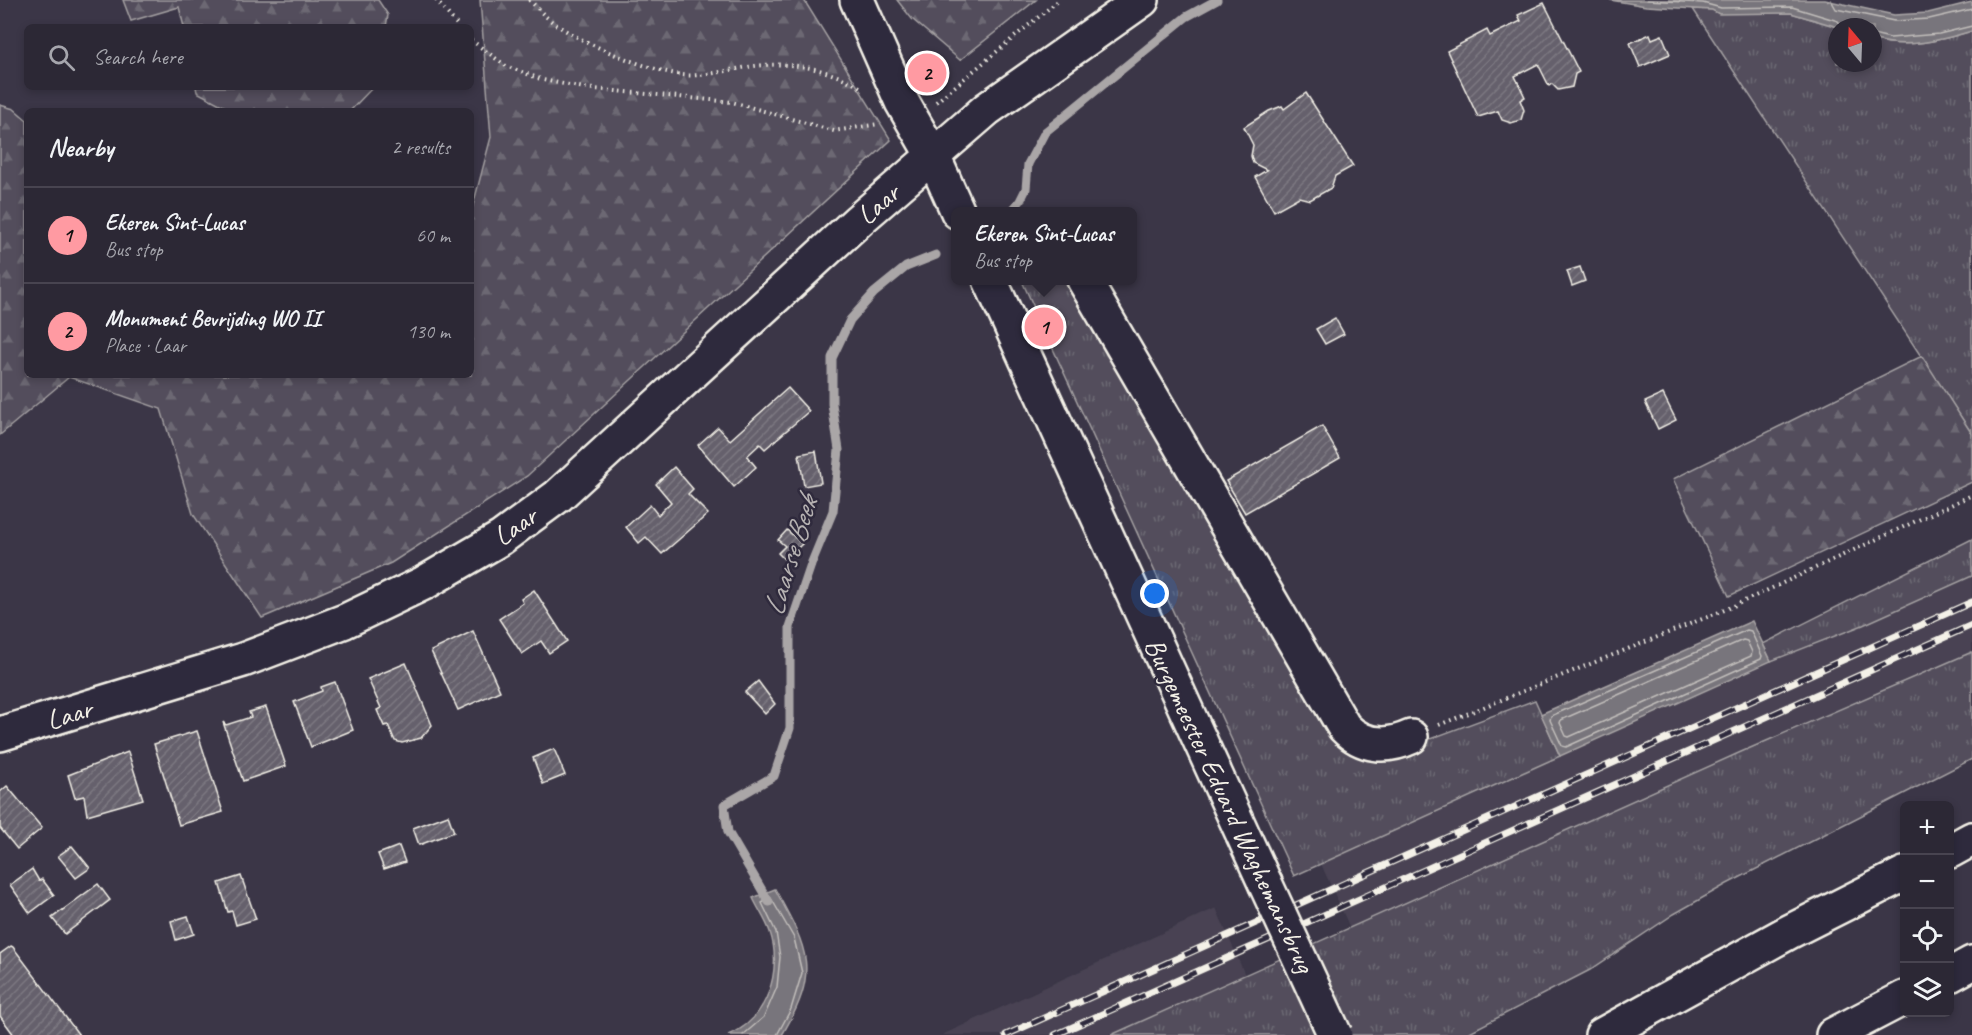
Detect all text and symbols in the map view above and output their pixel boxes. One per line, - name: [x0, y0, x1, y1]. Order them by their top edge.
- north arrow: [1828, 18, 1882, 72]
- search box: [24, 24, 474, 90]
- icon: search: [45, 41, 78, 74]
- text: Search here: [93, 43, 183, 71]
- pin: 2: [908, 50, 946, 96]
- text: Nearby: [48, 131, 113, 164]
- text: 2 results: [391, 135, 450, 160]
- street label: Laar: [849, 174, 909, 232]
- popup: [951, 207, 1137, 285]
- text: Ekeren Sint-Lucas: [105, 209, 244, 237]
- text: Ekeren Sint-Lucas: [974, 220, 1114, 248]
- text: 1: [63, 223, 72, 248]
- text: 60 m: [416, 223, 450, 248]
- text: Bus stop: [105, 237, 163, 262]
- text: Bus stop: [974, 248, 1032, 273]
- pin: 1: [1024, 304, 1064, 350]
- text: Monument Bevrijding WO II: [105, 305, 321, 333]
- text: 2: [63, 319, 72, 344]
- text: 130 m: [407, 319, 450, 344]
- text: Place · Laar: [105, 333, 186, 358]
- water label: Laarse Beek: [754, 486, 828, 620]
- street label: Laar: [486, 497, 546, 553]
- your location: [1140, 579, 1169, 608]
- street label: Burgemeester Eduard Waghemansbrug: [1137, 632, 1324, 980]
- street label: Laar: [42, 690, 99, 737]
- map controls: [1900, 801, 1954, 1017]
- button: +: [1900, 801, 1954, 855]
- button: −: [1900, 855, 1954, 909]
- button: locate: [1900, 909, 1954, 963]
- button: layers: [1900, 963, 1954, 1017]

